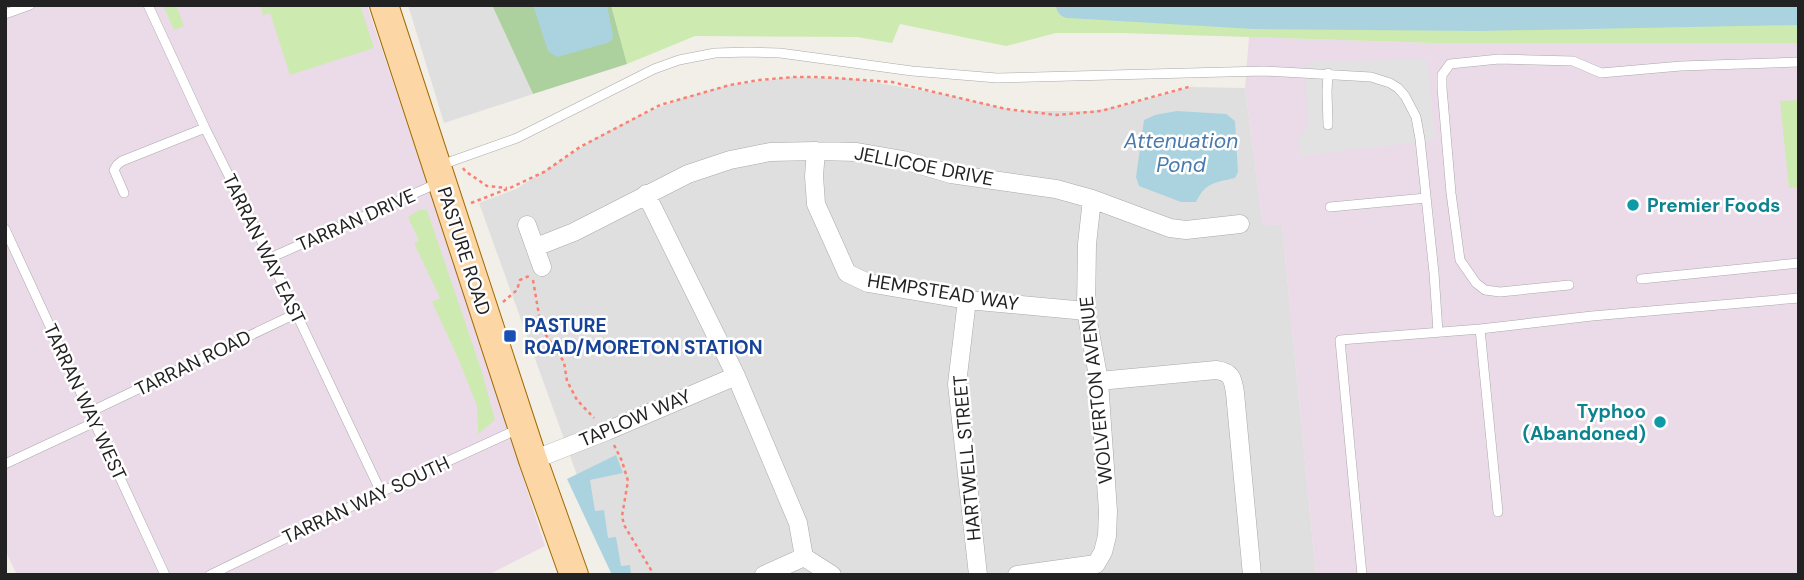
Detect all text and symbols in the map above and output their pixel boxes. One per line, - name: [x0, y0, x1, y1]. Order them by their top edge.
- water label: Attenuation Pond: [1123, 127, 1238, 179]
- street label: JELLICOE DRIVE: [852, 140, 996, 192]
- street label: TARRAN WAY EAST: [217, 170, 311, 329]
- street label: TARRAN DRIVE: [293, 183, 419, 257]
- street label: PASTURE ROAD: [431, 184, 497, 318]
- place label: Premier Foods: [1647, 193, 1780, 218]
- marker: Premier Foods: [1625, 197, 1641, 213]
- street label: HEMPSTEAD WAY: [866, 268, 1020, 316]
- street label: WOLVERTON AVENUE: [1074, 295, 1118, 485]
- place label: PASTURE ROAD/MORETON STATION: [524, 313, 763, 360]
- street label: TARRAN WAY WEST: [38, 320, 132, 485]
- street label: TARRAN ROAD: [131, 324, 255, 402]
- marker: PASTURE ROAD/MORETON STATION: [502, 328, 518, 344]
- street label: HARTWELL STREET: [947, 374, 987, 542]
- street label: TAPLOW WAY: [576, 383, 694, 453]
- place label: Typhoo (Abandoned): [1522, 399, 1646, 446]
- marker: Typhoo (Abandoned): [1652, 414, 1668, 430]
- street label: TARRAN WAY SOUTH: [279, 450, 453, 550]

